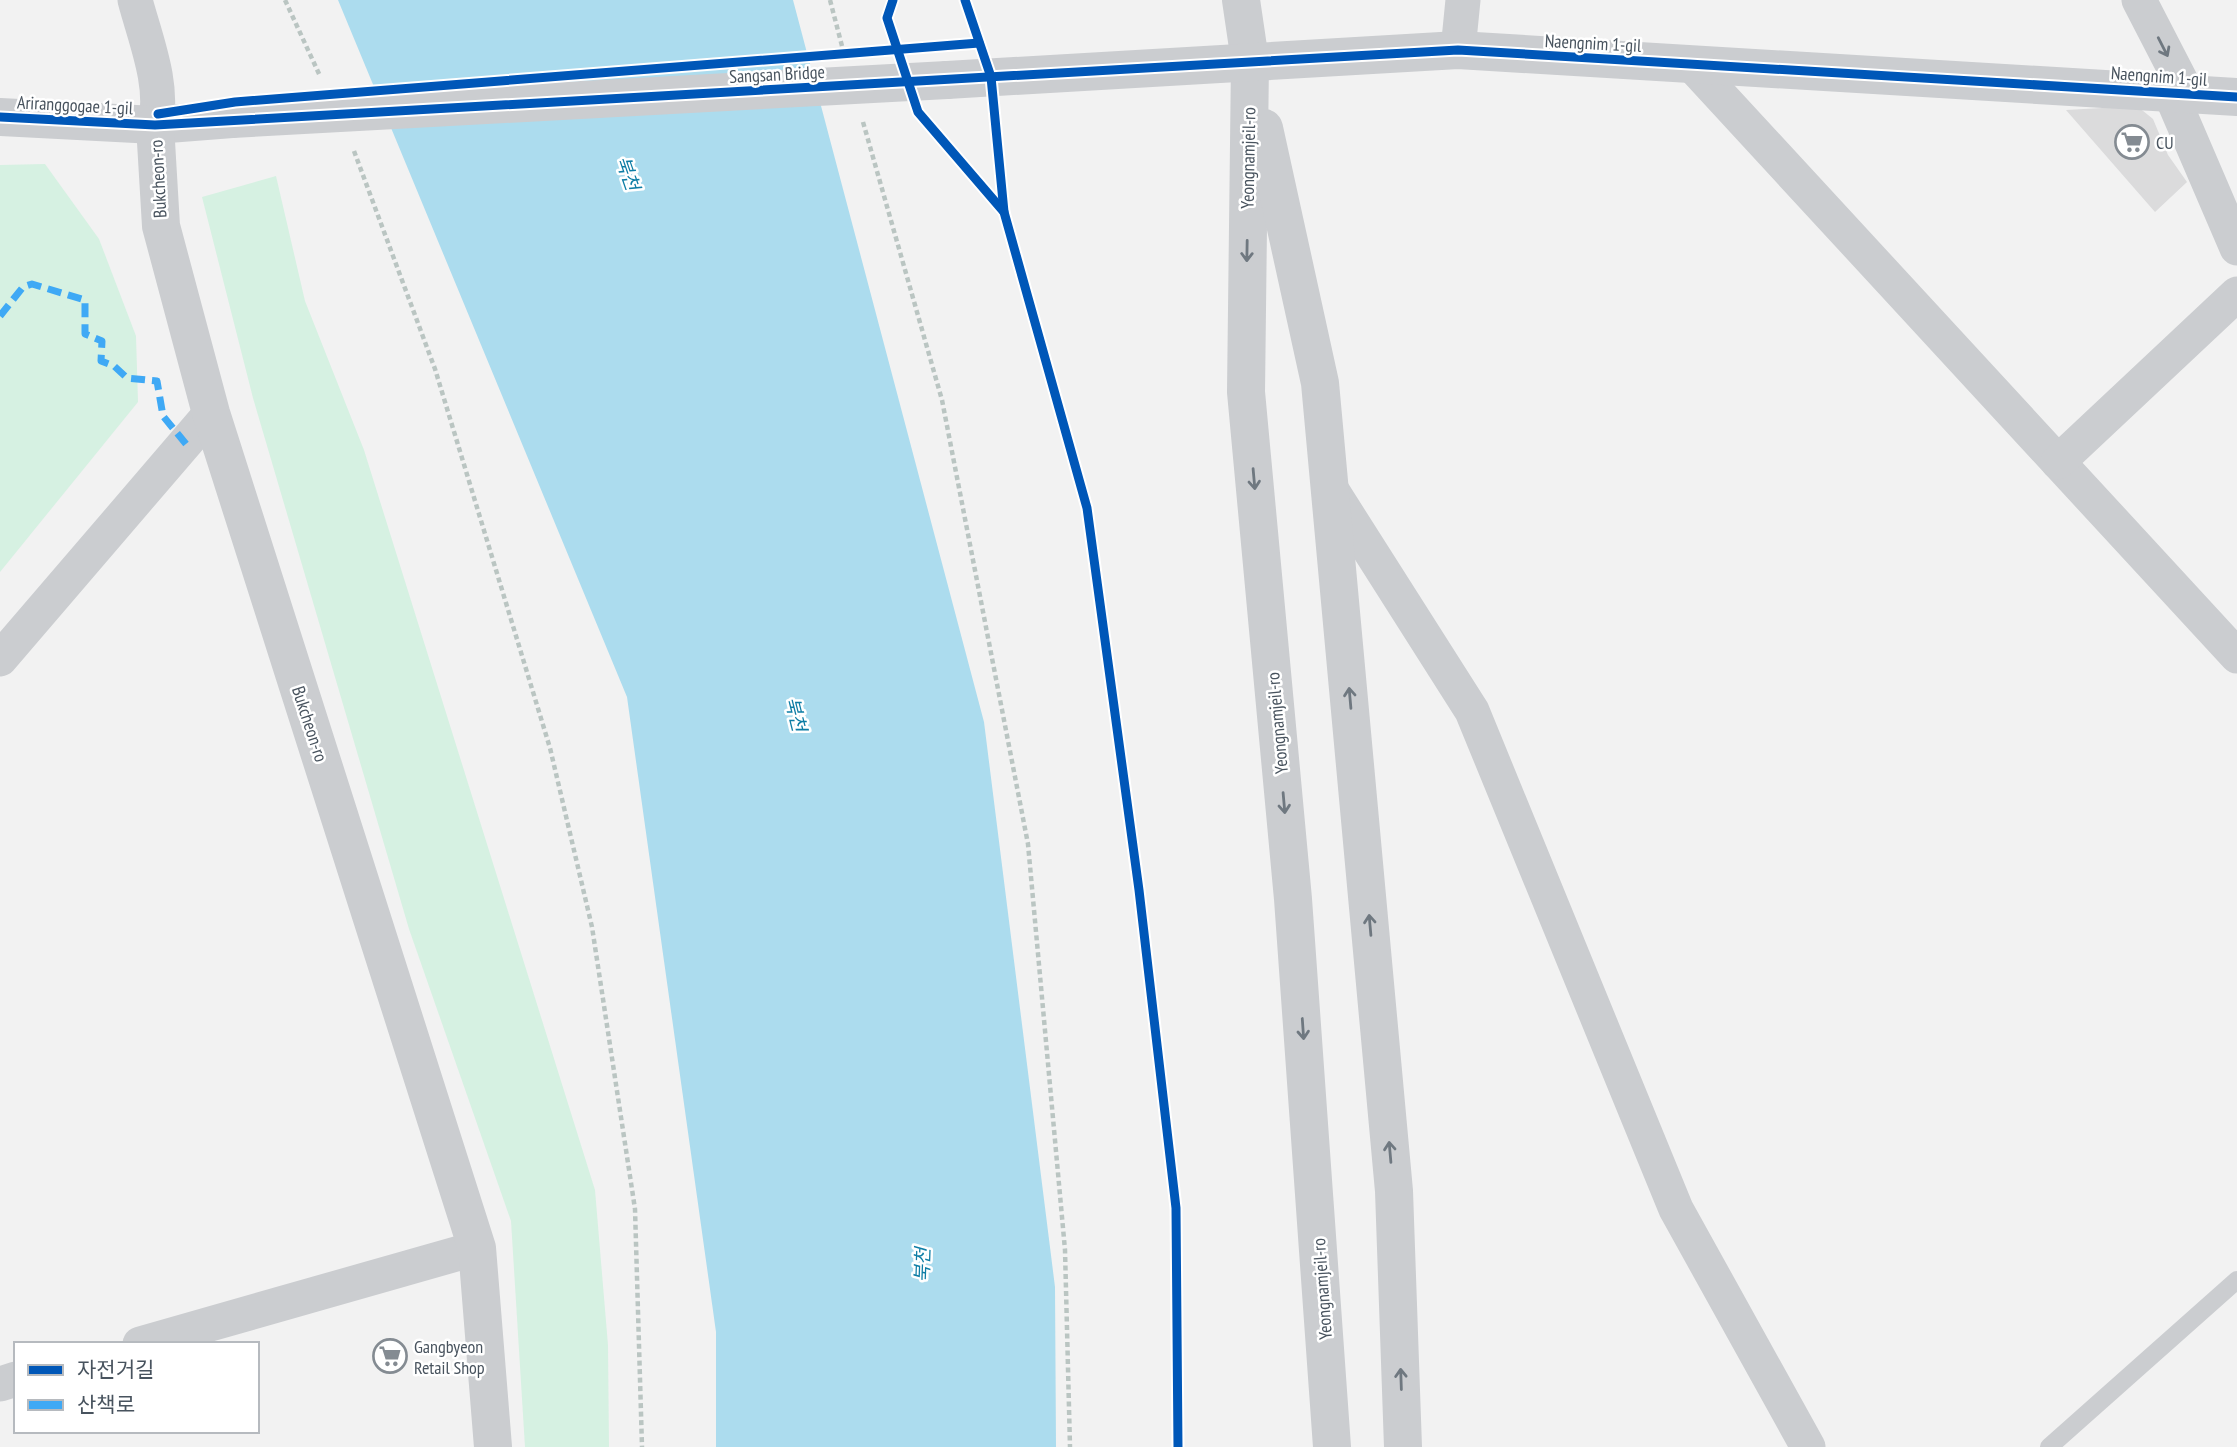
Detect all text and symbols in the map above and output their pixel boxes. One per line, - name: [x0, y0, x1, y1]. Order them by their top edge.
- street label: Naengnim 1-gil: [1544, 29, 1643, 57]
- one-way arrow: [2157, 36, 2171, 56]
- street label: Sangsan Bridge: [729, 60, 825, 88]
- street label: Naengnim 1-gil: [2110, 61, 2209, 91]
- street label: Ariranggogae 1-gil: [16, 90, 134, 120]
- street label: Yeongnamjeil-ro: [1236, 107, 1260, 209]
- supermarket icon: CU: [2113, 123, 2151, 161]
- place label: CU: [2156, 131, 2174, 154]
- street label: Bukcheon-ro: [144, 139, 172, 219]
- water label: 북천: [611, 153, 646, 195]
- one-way arrow: [1240, 240, 1254, 263]
- one-way arrow: [1248, 467, 1261, 489]
- street label: Yeongnamjeil-ro: [1261, 671, 1293, 775]
- street label: Bukcheon-ro: [287, 683, 333, 765]
- one-way arrow: [1343, 688, 1356, 710]
- water label: 북천: [780, 694, 812, 735]
- one-way arrow: [1278, 791, 1291, 813]
- one-way arrow: [1363, 914, 1376, 937]
- one-way arrow: [1297, 1018, 1310, 1040]
- one-way arrow: [1384, 1141, 1397, 1163]
- street label: Yeongnamjeil-ro: [1307, 1237, 1337, 1341]
- water label: 북천: [909, 1246, 935, 1283]
- place label: Gangbyeon Retail Shop: [414, 1335, 485, 1379]
- supermarket icon: Gangbyeon Retail Shop: [371, 1337, 409, 1375]
- legend: [14, 1342, 259, 1433]
- text: 자전거길: [77, 1356, 154, 1383]
- one-way arrow: [1394, 1368, 1407, 1391]
- text: 산책로: [77, 1391, 135, 1418]

